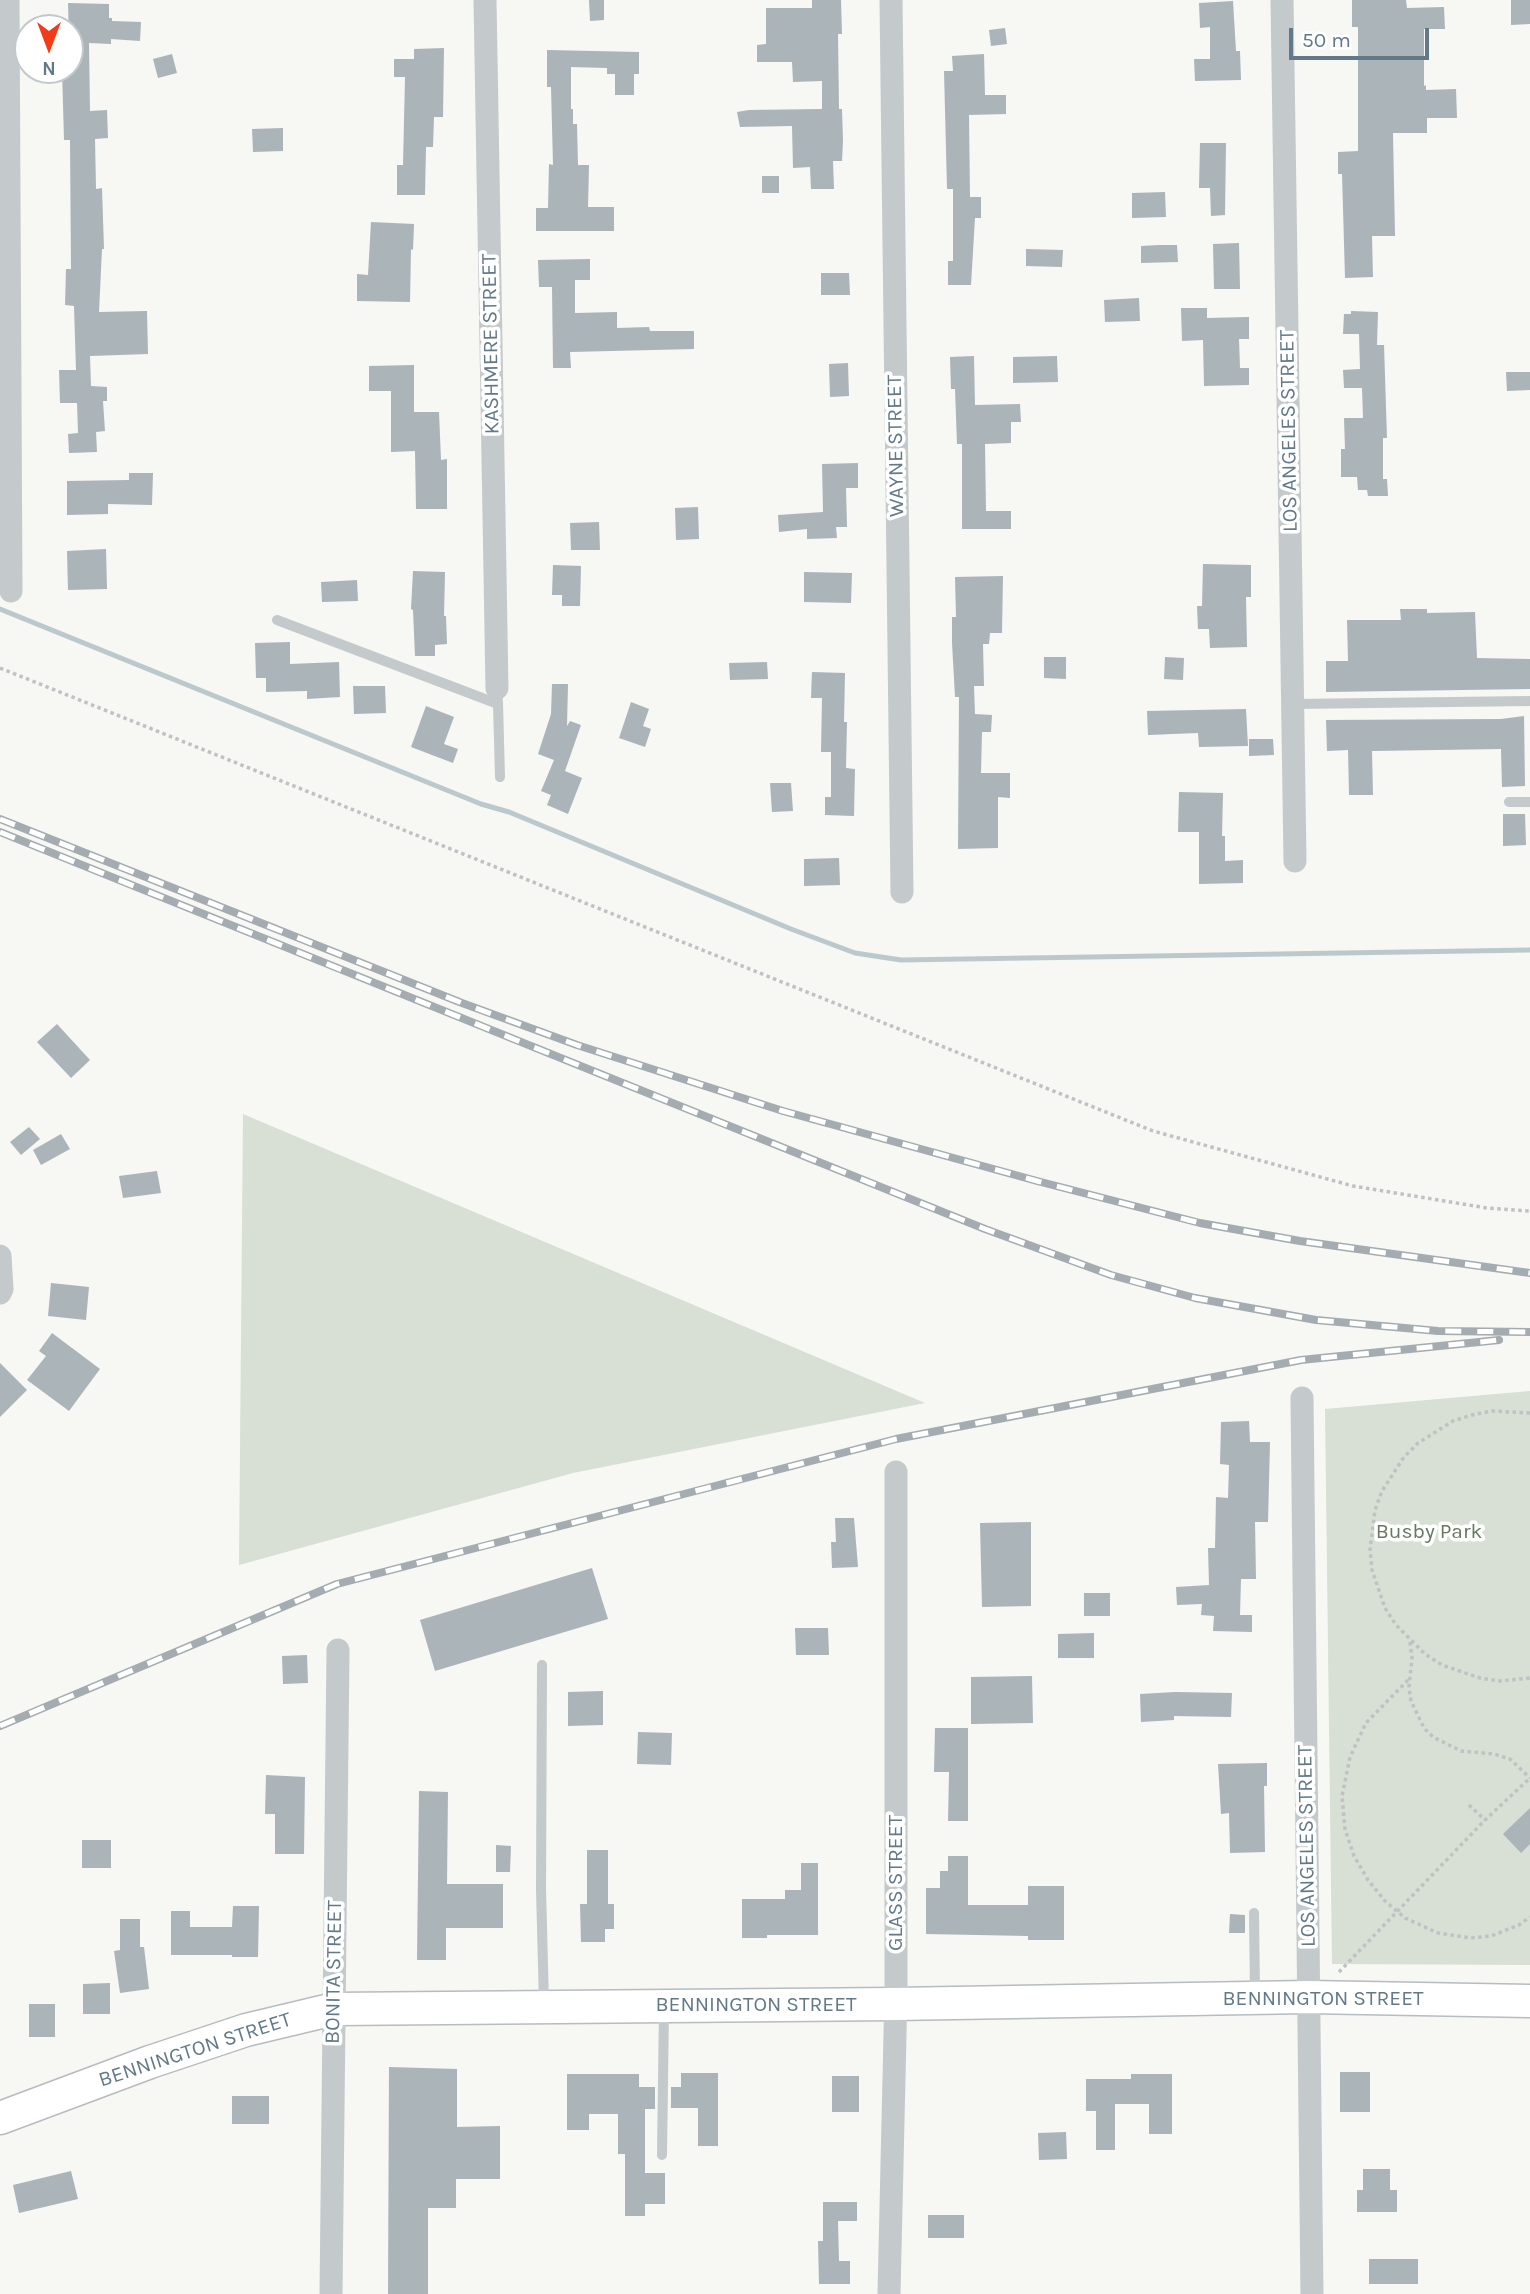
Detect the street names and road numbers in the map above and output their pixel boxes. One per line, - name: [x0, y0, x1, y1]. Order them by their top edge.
- street label: KASHMERE STREET: [477, 253, 505, 435]
- street label: LOS ANGELES STREET: [1275, 330, 1303, 532]
- street label: WAYNE STREET: [882, 375, 910, 517]
- street label: LOS ANGELES STREET: [1293, 1745, 1321, 1947]
- street label: GLASS STREET: [883, 1815, 909, 1951]
- street label: BONITA STREET: [320, 1900, 348, 2044]
- street label: BENNINGTON STREET: [1223, 1986, 1423, 2012]
- street label: BENNINGTON STREET: [656, 1992, 856, 2018]
- street label: BENNINGTON STREET: [96, 2007, 294, 2093]

